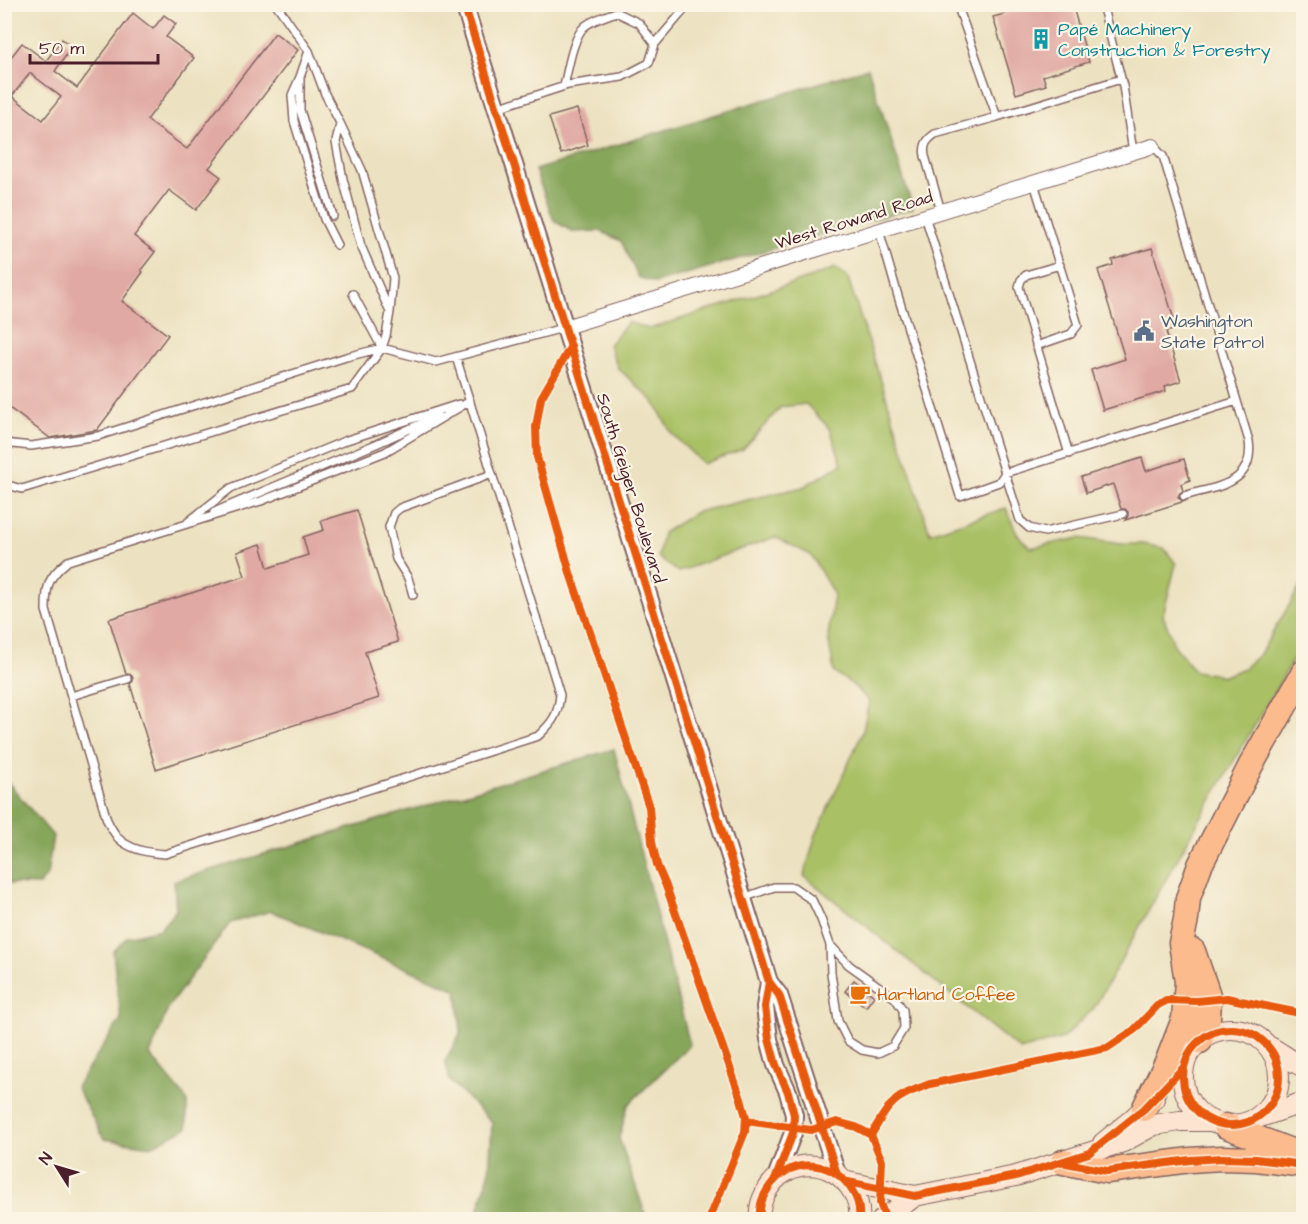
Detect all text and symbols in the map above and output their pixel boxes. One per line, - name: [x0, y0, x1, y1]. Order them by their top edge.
- place label: Papé Machinery Construction & Forestry: [1058, 17, 1271, 64]
- scale bar: [30, 27, 158, 65]
- building icon: Papé Machinery Construction & Forestry: [1029, 27, 1053, 51]
- text: 50 m: [39, 36, 84, 61]
- street label: West Rowand Road: [772, 184, 936, 256]
- place label: Washington State Patrol: [1161, 309, 1264, 355]
- public building icon: Washington State Patrol: [1132, 319, 1156, 343]
- street label: South Geiger Boulevard: [589, 390, 672, 586]
- cafe icon: Hartland Coffee: [848, 982, 872, 1006]
- place label: Hartland Coffee: [877, 982, 1016, 1007]
- north arrow: [27, 1137, 87, 1197]
- text: N: [34, 1148, 58, 1169]

